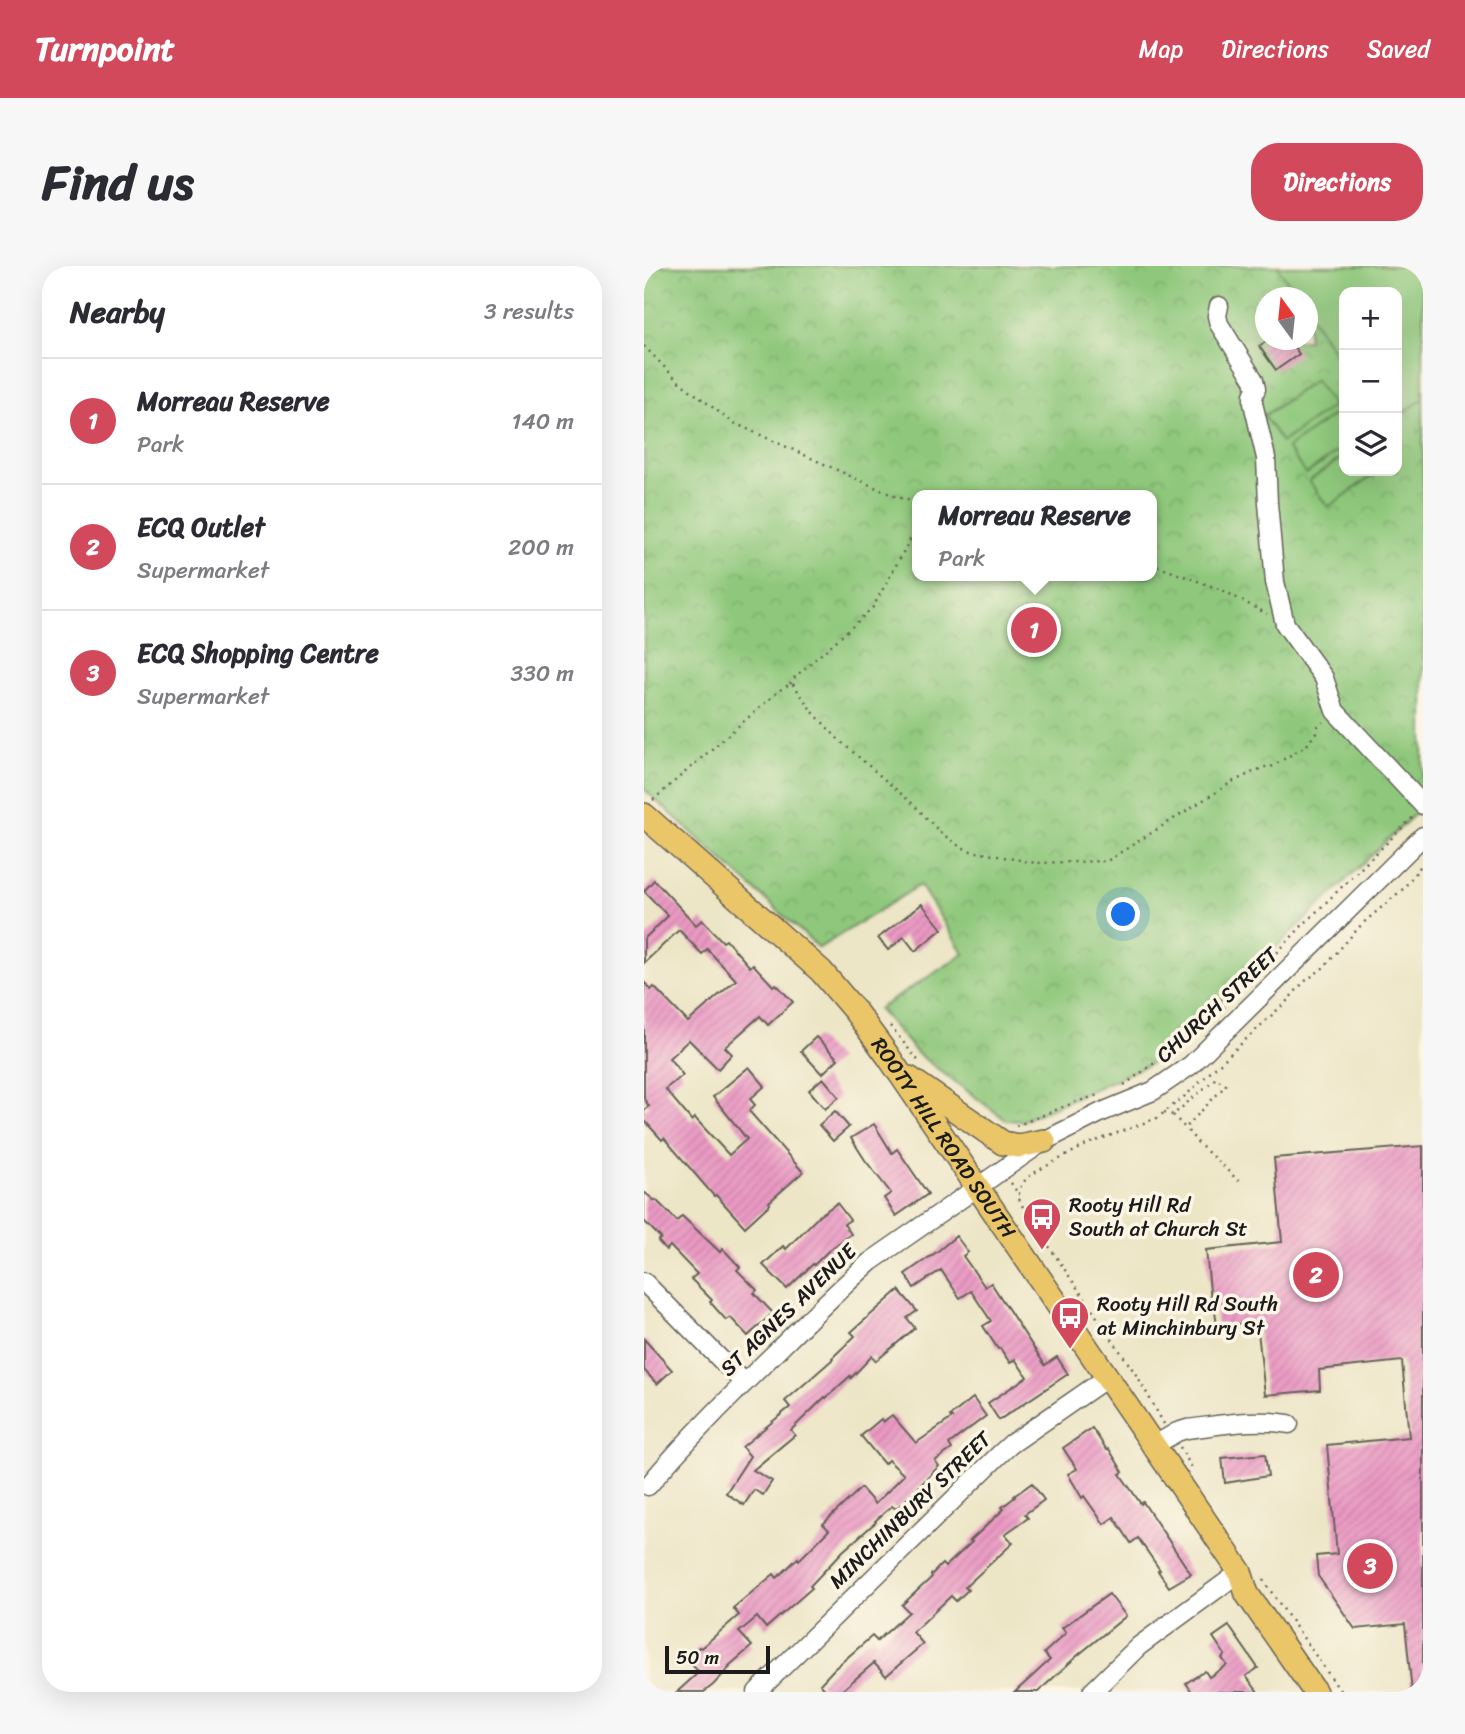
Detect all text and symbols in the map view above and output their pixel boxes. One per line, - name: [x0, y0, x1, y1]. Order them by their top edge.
- text: Turnpoint: [35, 20, 175, 78]
- text: Map: [1139, 28, 1183, 70]
- text: Directions: [1221, 28, 1329, 70]
- text: Saved: [1367, 28, 1430, 70]
- text: Find us: [42, 139, 194, 226]
- button: Directions: [1251, 143, 1423, 221]
- text: Nearby: [70, 285, 165, 339]
- north arrow: [1255, 287, 1318, 350]
- map controls: [1339, 287, 1402, 476]
- button: +: [1339, 287, 1402, 350]
- text: 3 results: [484, 291, 574, 332]
- button: −: [1339, 350, 1402, 413]
- text: Morreau Reserve: [137, 378, 330, 424]
- text: 1: [88, 401, 98, 442]
- text: 140 m: [512, 401, 574, 442]
- button: layers: [1339, 413, 1402, 476]
- text: Park: [137, 424, 184, 465]
- popup: [912, 490, 1157, 581]
- text: Morreau Reserve: [938, 492, 1131, 538]
- text: ECQ Outlet: [137, 504, 265, 550]
- text: 2: [86, 527, 100, 568]
- text: 200 m: [508, 527, 574, 568]
- text: Park: [938, 538, 985, 579]
- text: Supermarket: [137, 550, 269, 591]
- pin: 1: [1011, 604, 1057, 656]
- text: ECQ Shopping Centre: [137, 630, 379, 676]
- text: 3: [87, 653, 99, 694]
- text: 330 m: [511, 653, 574, 694]
- text: Supermarket: [137, 676, 269, 717]
- your location: [1106, 897, 1140, 931]
- street label: CHURCH STREET: [1147, 936, 1289, 1072]
- street label: ROOTY HILL ROAD SOUTH: [861, 1029, 1026, 1247]
- place label: Rooty Hill Rd South at Church St: [1069, 1186, 1248, 1248]
- bus stop icon: Rooty Hill Rd South at Church St: [1021, 1196, 1063, 1251]
- street label: ST AGNES AVENUE: [710, 1233, 867, 1386]
- pin: 2: [1293, 1249, 1339, 1301]
- place label: Rooty Hill Rd South at Minchinbury St: [1097, 1285, 1278, 1347]
- bus stop icon: Rooty Hill Rd South at Minchinbury St: [1049, 1295, 1091, 1350]
- street label: MINCHINBURY STREET: [820, 1421, 1002, 1598]
- pin: 3: [1347, 1540, 1393, 1592]
- text: 50 m: [676, 1641, 719, 1674]
- scale bar: [665, 1643, 770, 1675]

